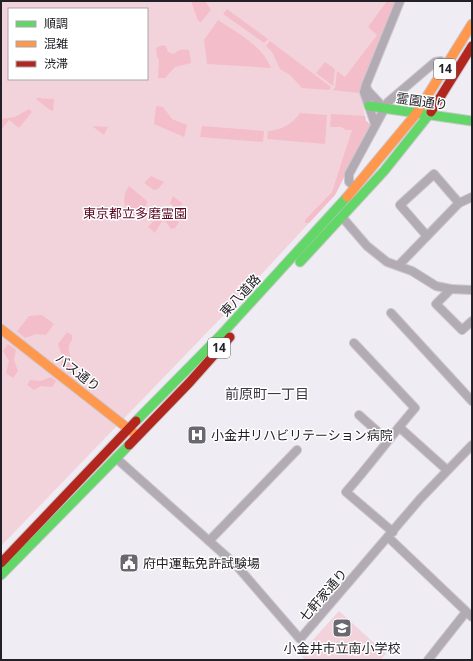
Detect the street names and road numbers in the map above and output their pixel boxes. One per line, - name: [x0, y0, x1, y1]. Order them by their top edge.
- road number: 14: [434, 59, 456, 79]
- street label: 霊園通り: [395, 88, 449, 114]
- street label: 東八道路: [216, 270, 264, 320]
- road number: 14: [208, 338, 230, 358]
- street label: バス通り: [52, 349, 104, 395]
- street label: 七軒家通り: [295, 565, 351, 625]

